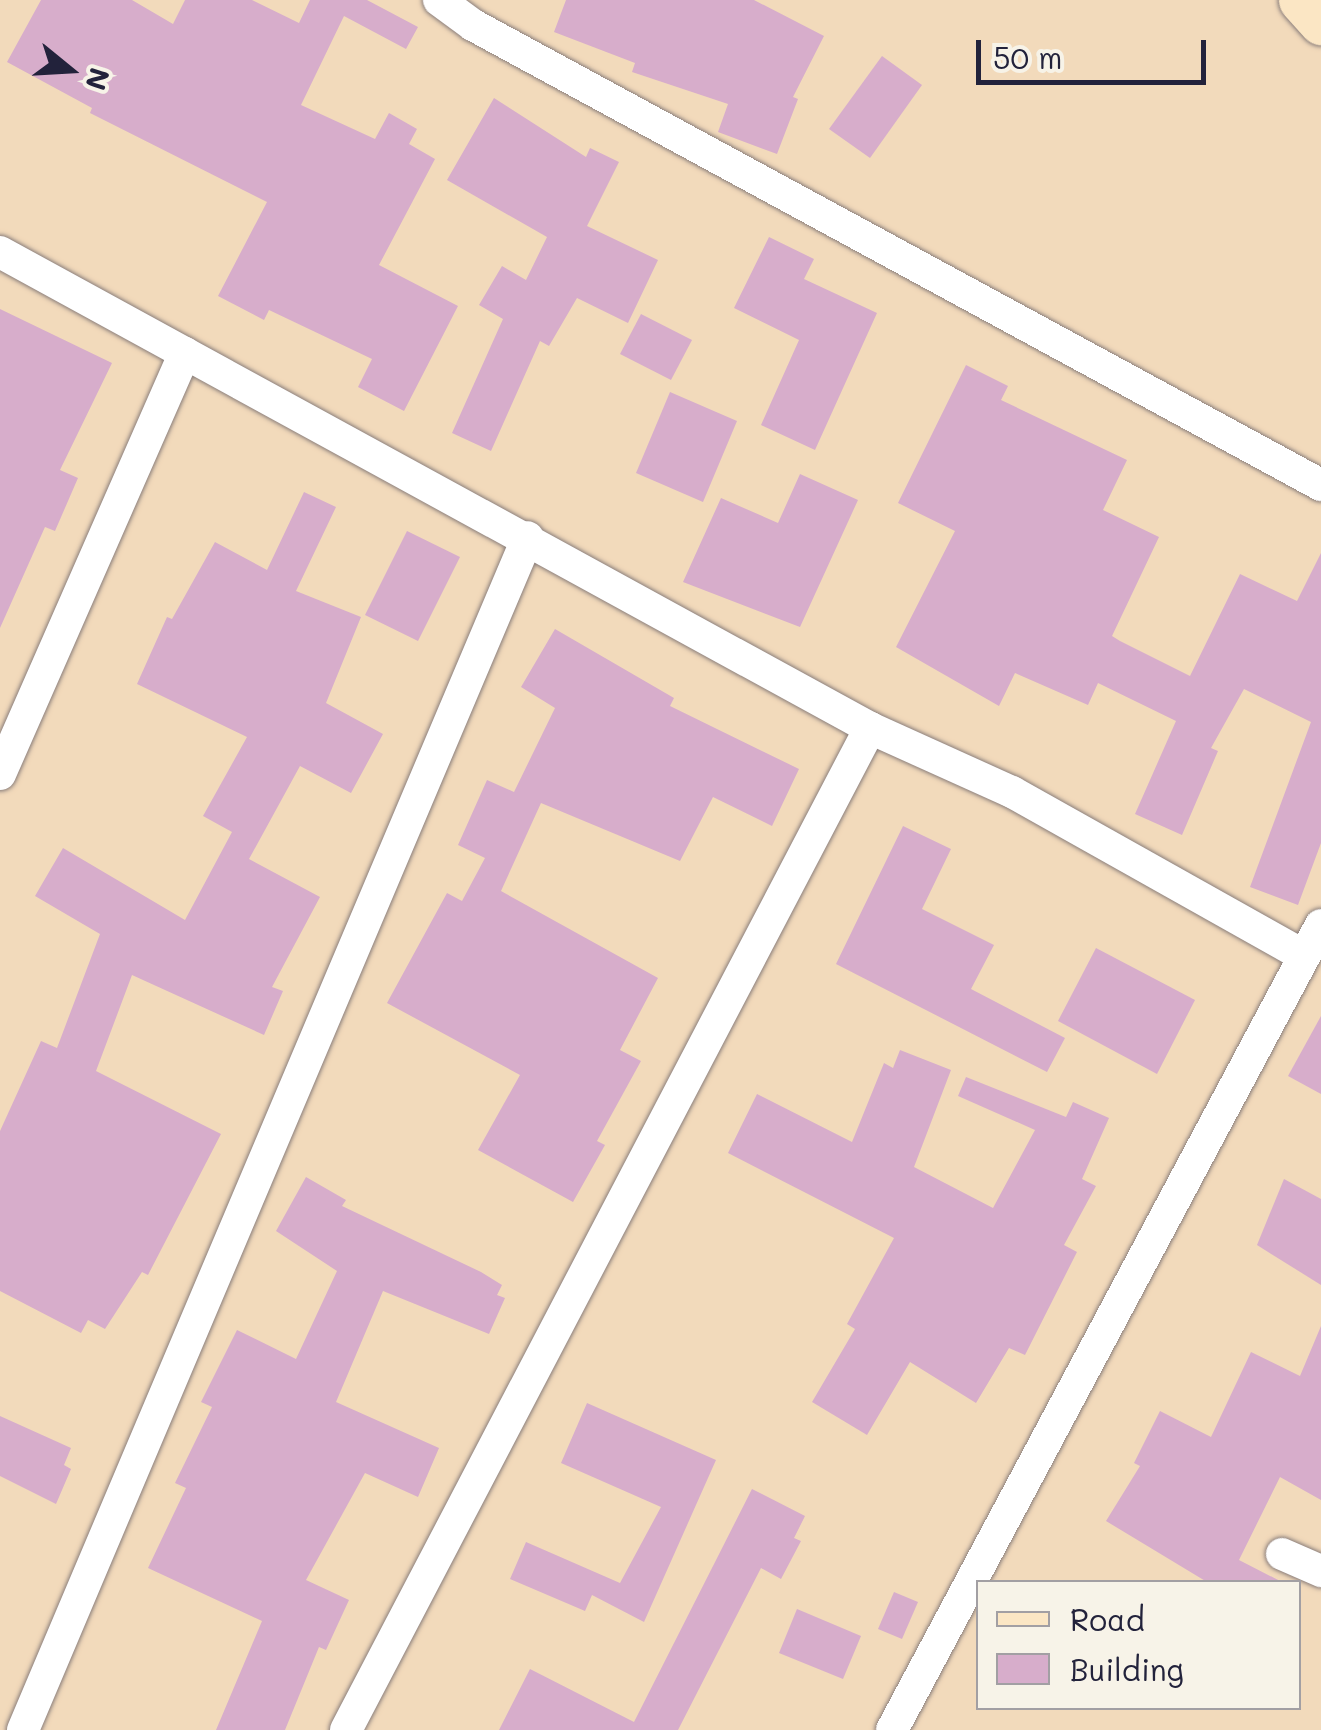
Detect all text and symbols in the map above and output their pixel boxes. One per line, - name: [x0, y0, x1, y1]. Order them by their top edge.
- north arrow: [20, 20, 120, 120]
- scale bar: [981, 20, 1211, 82]
- text: 50 m: [993, 37, 1063, 77]
- text: N: [78, 64, 119, 95]
- legend: [976, 1580, 1301, 1710]
- text: Road: [1070, 1599, 1145, 1639]
- text: Building: [1070, 1649, 1184, 1689]

